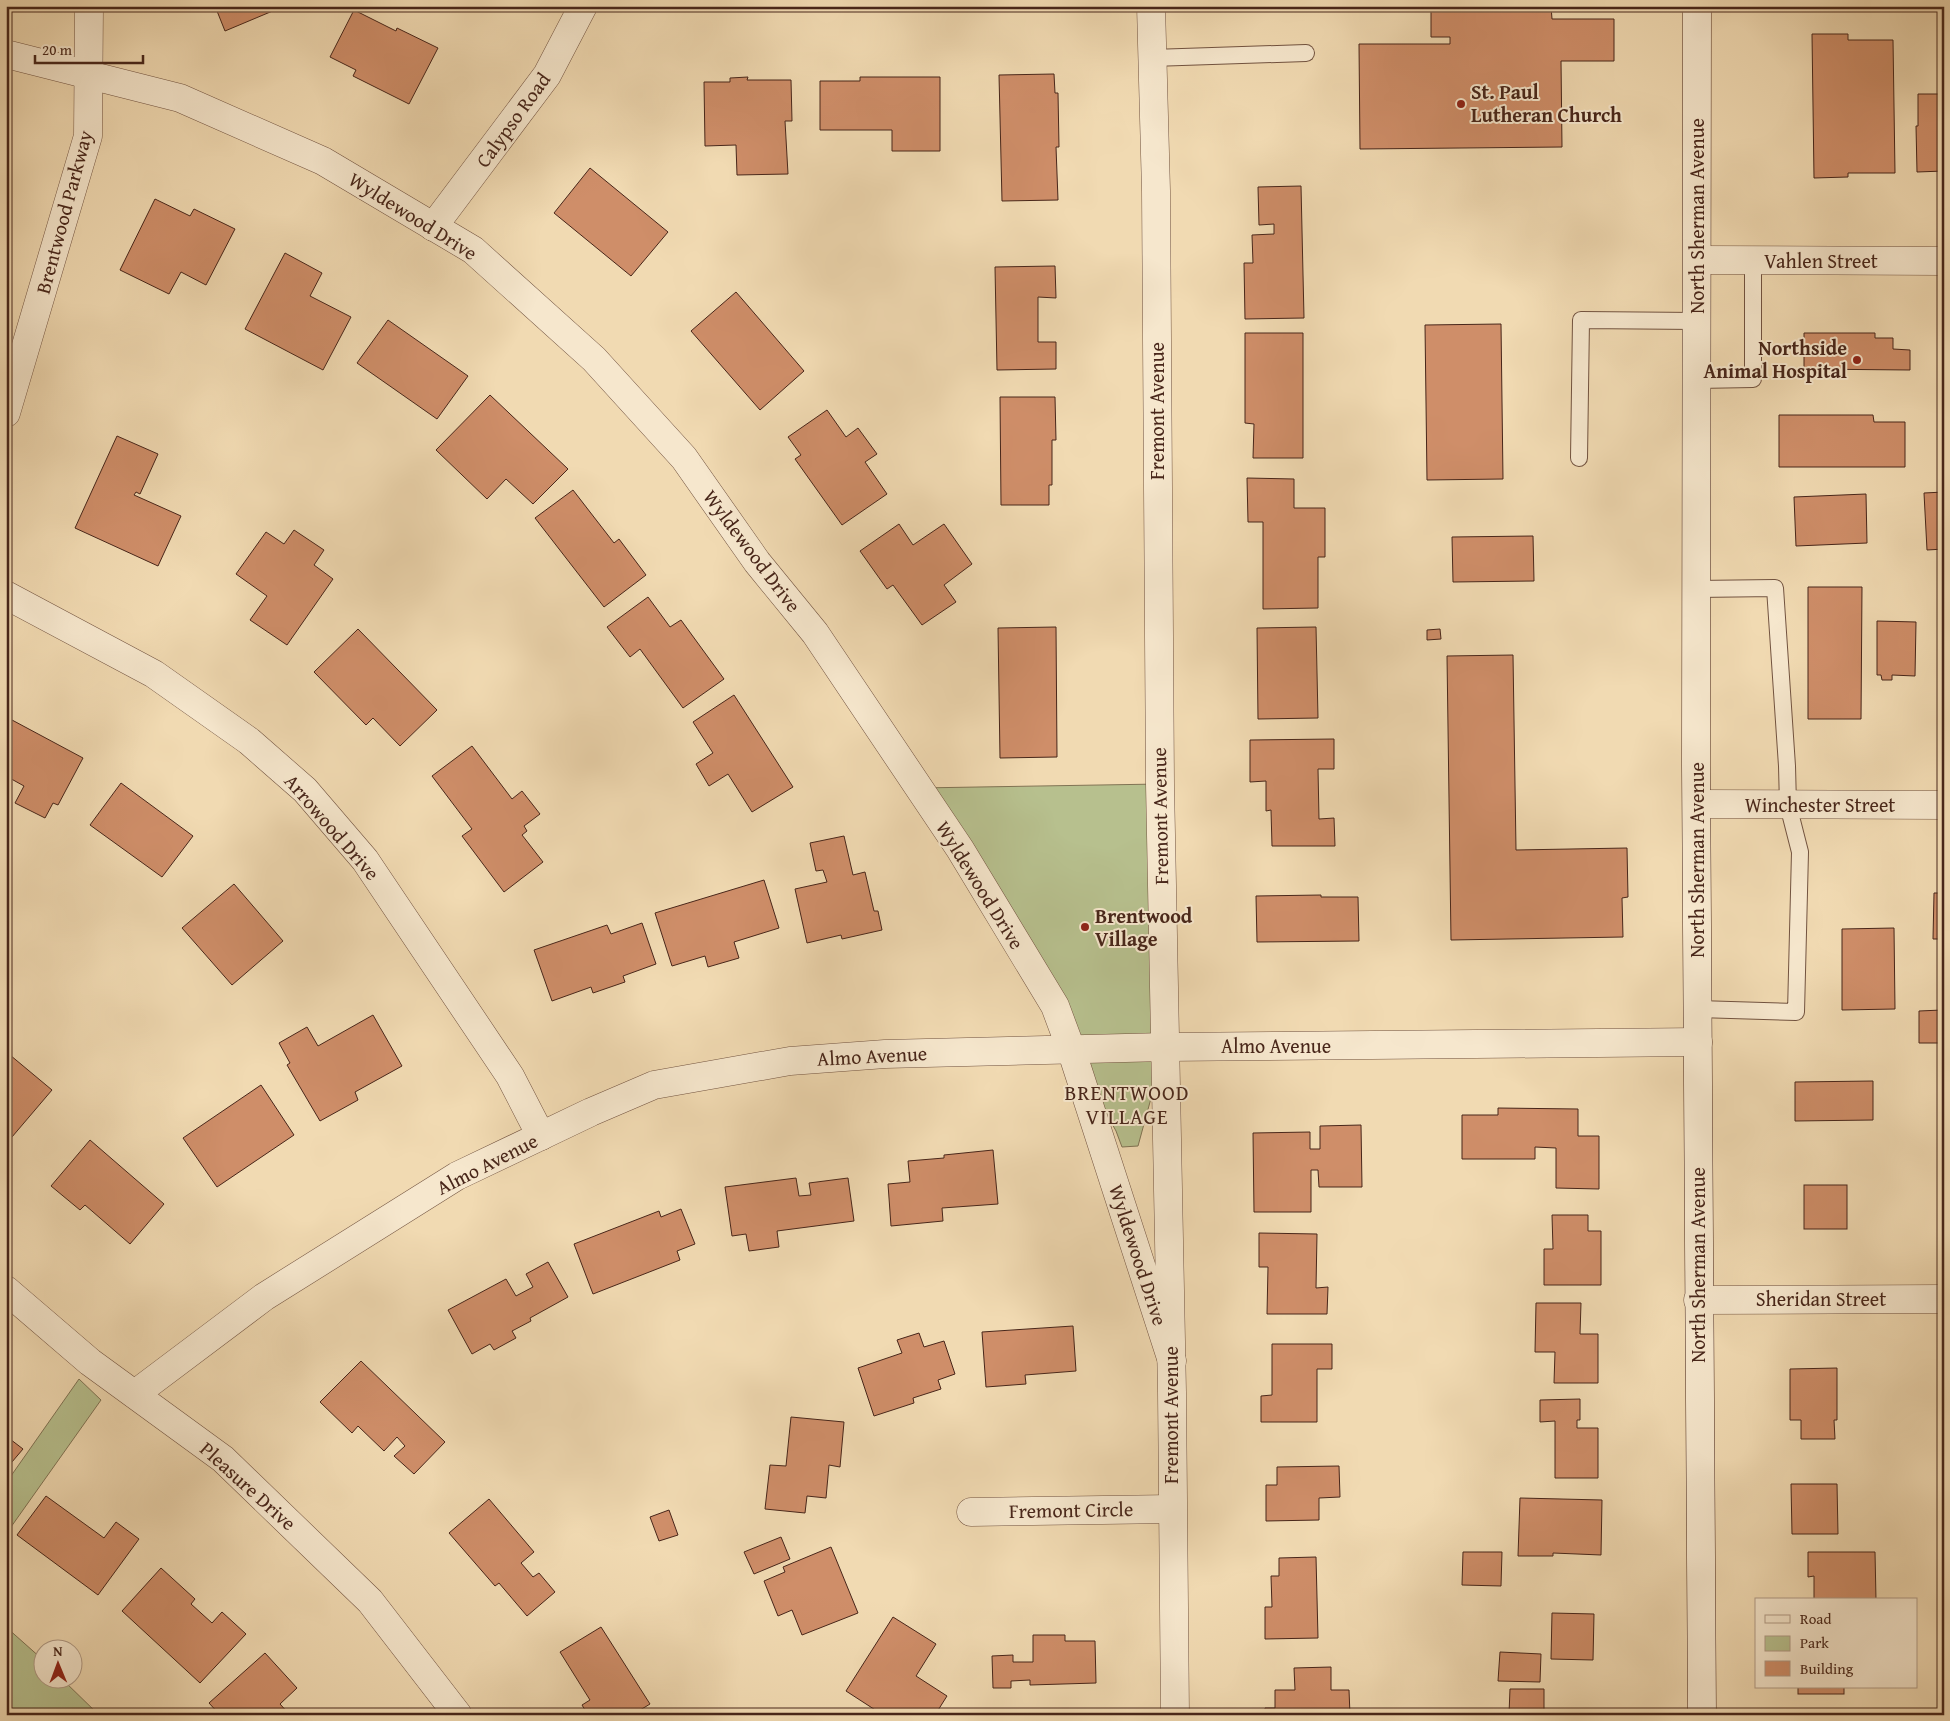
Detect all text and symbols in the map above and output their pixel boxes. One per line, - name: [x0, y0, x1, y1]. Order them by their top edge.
- scale bar: [35, 32, 142, 64]
- text: 20 m: [42, 39, 73, 60]
- street label: Calypso Road: [468, 66, 557, 173]
- place label: St. Paul Lutheran Church: [1471, 77, 1622, 129]
- marker: St. Paul Lutheran Church: [1455, 98, 1467, 110]
- street label: North Sherman Avenue: [1682, 118, 1711, 314]
- street label: Brentwood Parkway: [28, 127, 99, 297]
- street label: Wyldewood Drive: [343, 164, 483, 267]
- street label: Vahlen Street: [1764, 246, 1878, 275]
- place label: Northside Animal Hospital: [1704, 333, 1847, 385]
- street label: Fremont Avenue: [1142, 342, 1171, 480]
- marker: Northside Animal Hospital: [1851, 354, 1863, 366]
- street label: Wyldewood Drive: [697, 483, 808, 618]
- street label: Fremont Avenue: [1144, 747, 1175, 885]
- street label: North Sherman Avenue: [1682, 762, 1711, 958]
- street label: Arrowood Drive: [278, 767, 387, 886]
- street label: Winchester Street: [1745, 790, 1895, 819]
- street label: Wyldewood Drive: [929, 815, 1032, 955]
- place label: Brentwood Village: [1095, 901, 1193, 953]
- marker: Brentwood Village: [1079, 921, 1091, 933]
- street label: Almo Avenue: [1221, 1031, 1331, 1060]
- street label: Almo Avenue: [816, 1038, 928, 1073]
- district label: BRENTWOOD VILLAGE: [1065, 1077, 1189, 1132]
- street label: Almo Avenue: [431, 1126, 542, 1201]
- street label: North Sherman Avenue: [1683, 1167, 1712, 1363]
- street label: Wyldewood Drive: [1102, 1181, 1175, 1329]
- street label: Sheridan Street: [1756, 1284, 1886, 1313]
- street label: Fremont Avenue: [1156, 1346, 1185, 1484]
- street label: Pleasure Drive: [194, 1435, 303, 1537]
- street label: Fremont Circle: [1009, 1494, 1133, 1525]
- legend: [1755, 1598, 1918, 1688]
- text: Road: [1800, 1608, 1831, 1629]
- text: Park: [1800, 1632, 1829, 1653]
- north arrow: [32, 1638, 82, 1688]
- text: N: [53, 1641, 63, 1661]
- text: Building: [1800, 1658, 1854, 1679]

